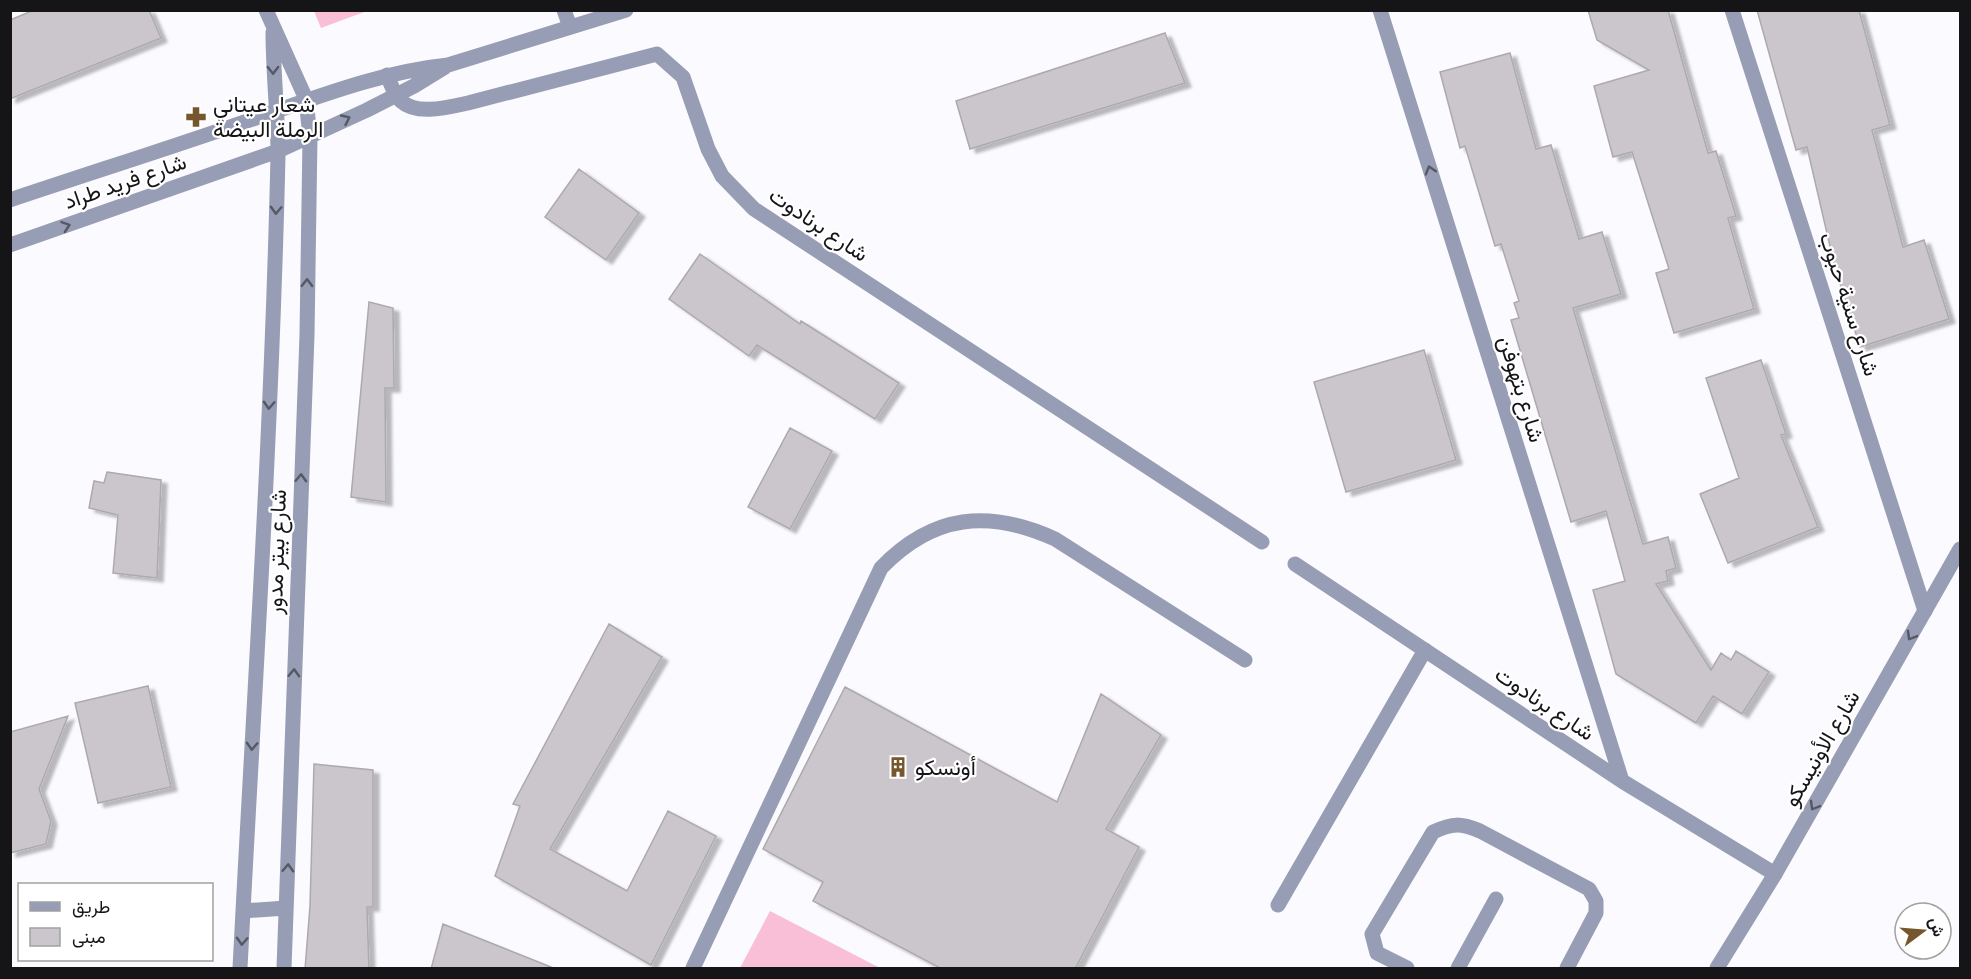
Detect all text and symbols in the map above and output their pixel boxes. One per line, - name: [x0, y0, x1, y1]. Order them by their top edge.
- one-way arrow: [267, 65, 280, 74]
- place label: شعار عيتاني الرملة البيضة: [213, 90, 323, 143]
- pharmacy icon: شعار عيتاني الرملة البيضة: [184, 105, 208, 129]
- one-way arrow: [340, 115, 351, 127]
- street label: شارع فريد طراد: [60, 147, 190, 216]
- one-way arrow: [1424, 165, 1437, 176]
- street label: شارع برنادوت: [763, 181, 874, 268]
- one-way arrow: [270, 205, 282, 214]
- one-way arrow: [60, 220, 71, 233]
- street label: شارع سنية حبوب: [1813, 229, 1886, 380]
- one-way arrow: [301, 279, 313, 288]
- street label: شارع بتهوفن: [1492, 332, 1551, 446]
- one-way arrow: [263, 400, 276, 409]
- one-way arrow: [295, 474, 308, 483]
- street label: شارع بيتر مدور: [260, 489, 293, 616]
- one-way arrow: [1906, 630, 1918, 641]
- street label: شارع برنادوت: [1489, 660, 1600, 747]
- one-way arrow: [288, 669, 301, 678]
- street label: شارع الأونيسكو: [1776, 685, 1867, 812]
- one-way arrow: [245, 742, 258, 751]
- place label: أونسكو: [915, 753, 976, 781]
- building icon: أونسكو: [886, 755, 910, 779]
- one-way arrow: [1810, 800, 1821, 810]
- one-way arrow: [281, 864, 294, 873]
- legend: [18, 883, 213, 961]
- text: طريق: [72, 895, 110, 918]
- north arrow: [1893, 901, 1953, 961]
- text: ش: [1925, 915, 1950, 939]
- text: مبنى: [72, 925, 106, 948]
- one-way arrow: [235, 936, 248, 945]

